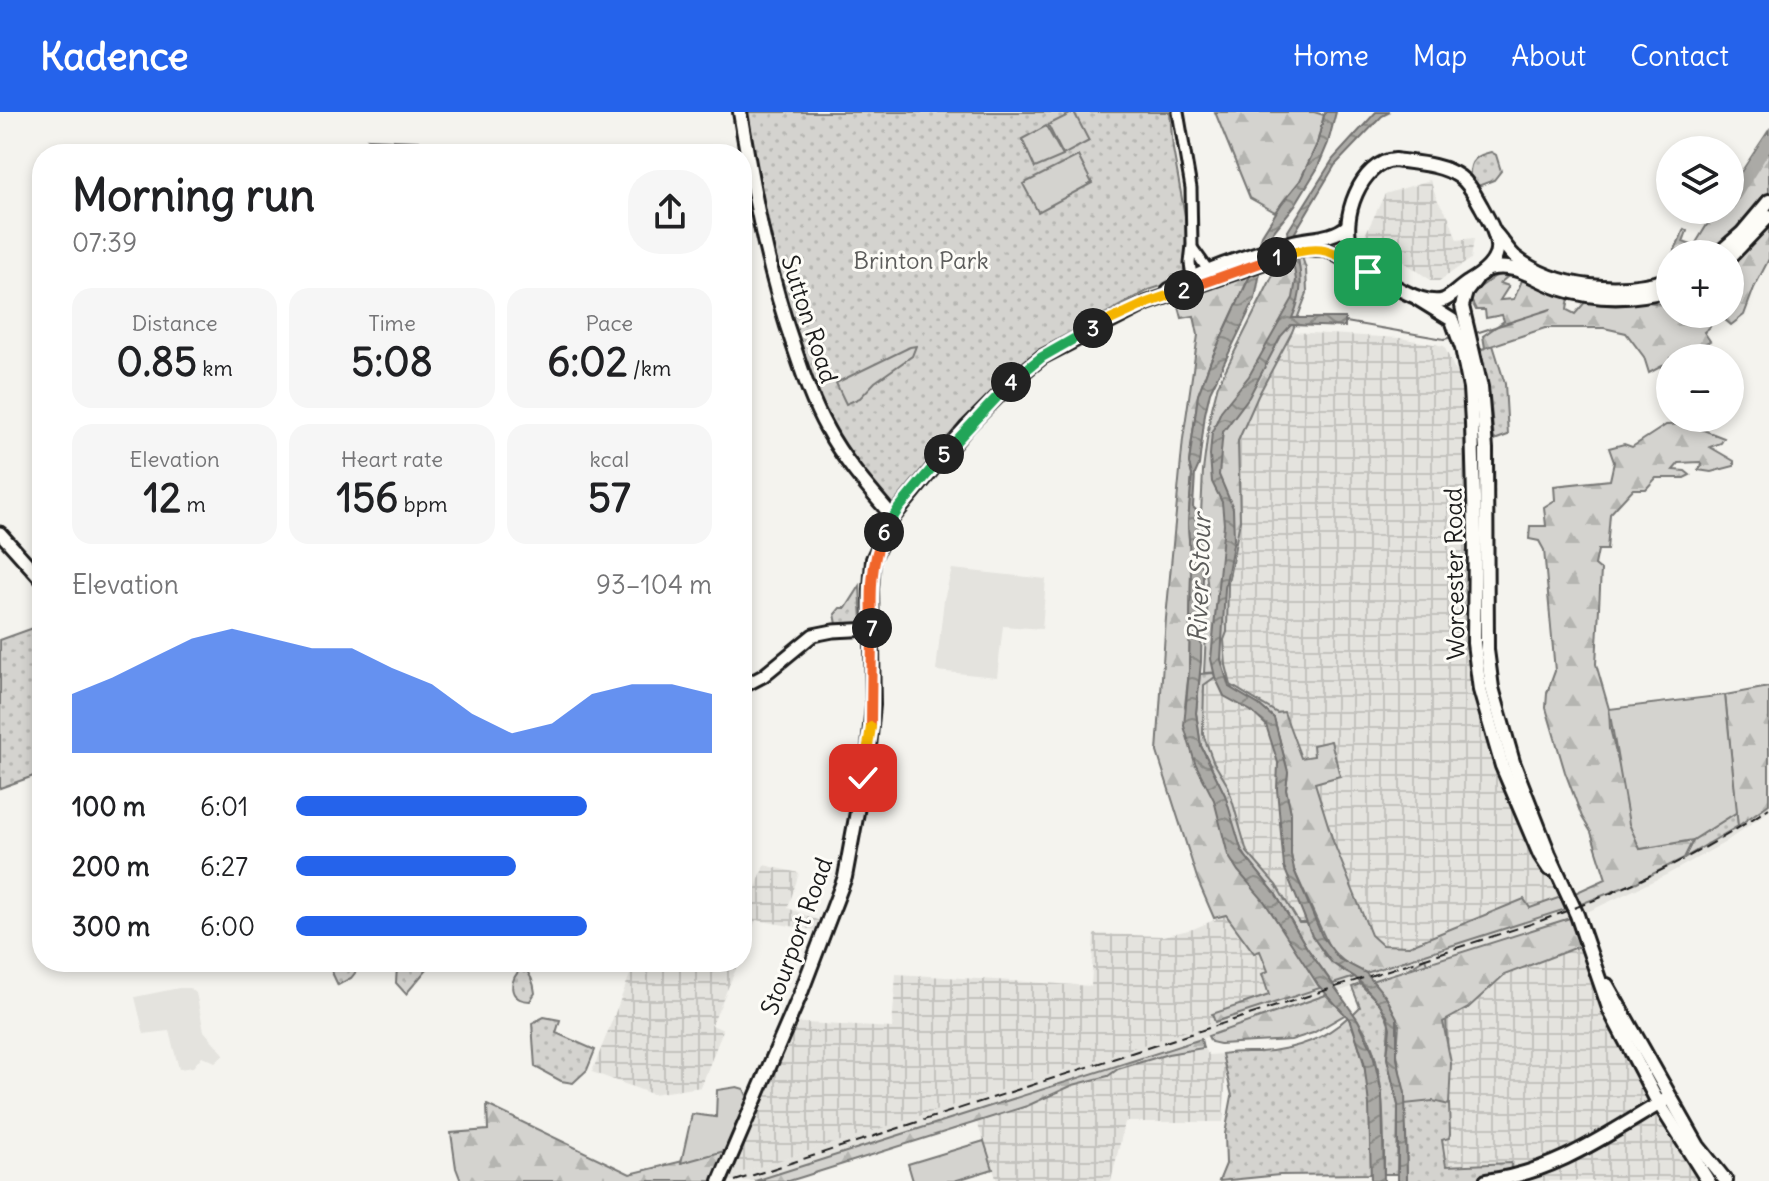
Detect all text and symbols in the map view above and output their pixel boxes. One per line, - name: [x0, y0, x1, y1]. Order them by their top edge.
- text: Kadence: [40, 33, 189, 80]
- text: Home: [1293, 38, 1369, 74]
- text: Map: [1413, 38, 1467, 74]
- text: About: [1511, 38, 1586, 74]
- text: Contact: [1630, 38, 1729, 74]
- map controls: [1656, 136, 1744, 432]
- button: layers: [1656, 136, 1744, 224]
- text: Morning run: [72, 168, 315, 223]
- button: share: [628, 170, 712, 254]
- text: 07:39: [72, 226, 137, 259]
- pin: 1: [1257, 237, 1297, 277]
- pin: [1334, 238, 1402, 306]
- button: +: [1656, 240, 1744, 328]
- text: 1: [1273, 243, 1281, 271]
- park label: Brinton Park: [853, 245, 989, 275]
- icon: arrive: [1346, 250, 1390, 294]
- street label: Sutton Road: [775, 251, 845, 387]
- pin: 2: [1164, 270, 1204, 310]
- text: 2: [1178, 276, 1190, 304]
- pin: 3: [1073, 308, 1113, 348]
- text: Distance: [132, 309, 218, 337]
- text: Time: [368, 309, 416, 337]
- text: Pace: [585, 309, 633, 337]
- text: 3: [1087, 314, 1099, 342]
- text: 0.85: [116, 337, 197, 387]
- text: 5:08: [351, 337, 433, 387]
- text: 6:02: [547, 337, 628, 387]
- button: −: [1656, 344, 1744, 432]
- text: km: [197, 354, 233, 382]
- text: /km: [628, 354, 671, 382]
- pin: 4: [991, 362, 1031, 402]
- text: 4: [1005, 368, 1017, 396]
- pin: 5: [924, 434, 964, 474]
- text: 5: [938, 440, 950, 468]
- text: Elevation: [130, 445, 220, 473]
- text: Heart rate: [341, 445, 443, 473]
- text: kcal: [590, 445, 629, 473]
- text: 12: [143, 473, 181, 523]
- text: 156: [336, 473, 398, 523]
- text: 57: [588, 473, 631, 523]
- street label: Worcester Road: [1437, 488, 1471, 660]
- text: m: [181, 490, 206, 518]
- text: bpm: [398, 490, 448, 518]
- water label: River Stour: [1180, 510, 1218, 643]
- pin: 6: [864, 512, 904, 552]
- text: 6: [878, 518, 890, 546]
- text: Elevation: [72, 568, 179, 601]
- text: 93–104 m: [596, 568, 712, 601]
- pin: 7: [852, 608, 892, 648]
- text: 7: [867, 614, 877, 642]
- pin: [829, 744, 897, 812]
- icon: check: [841, 756, 885, 800]
- text: 100 m: [72, 790, 146, 823]
- text: 6:01: [200, 790, 248, 823]
- text: 200 m: [72, 850, 149, 883]
- text: 6:27: [200, 850, 248, 883]
- street label: Stourport Road: [754, 853, 838, 1019]
- text: 300 m: [72, 910, 150, 943]
- text: 6:00: [200, 910, 255, 943]

